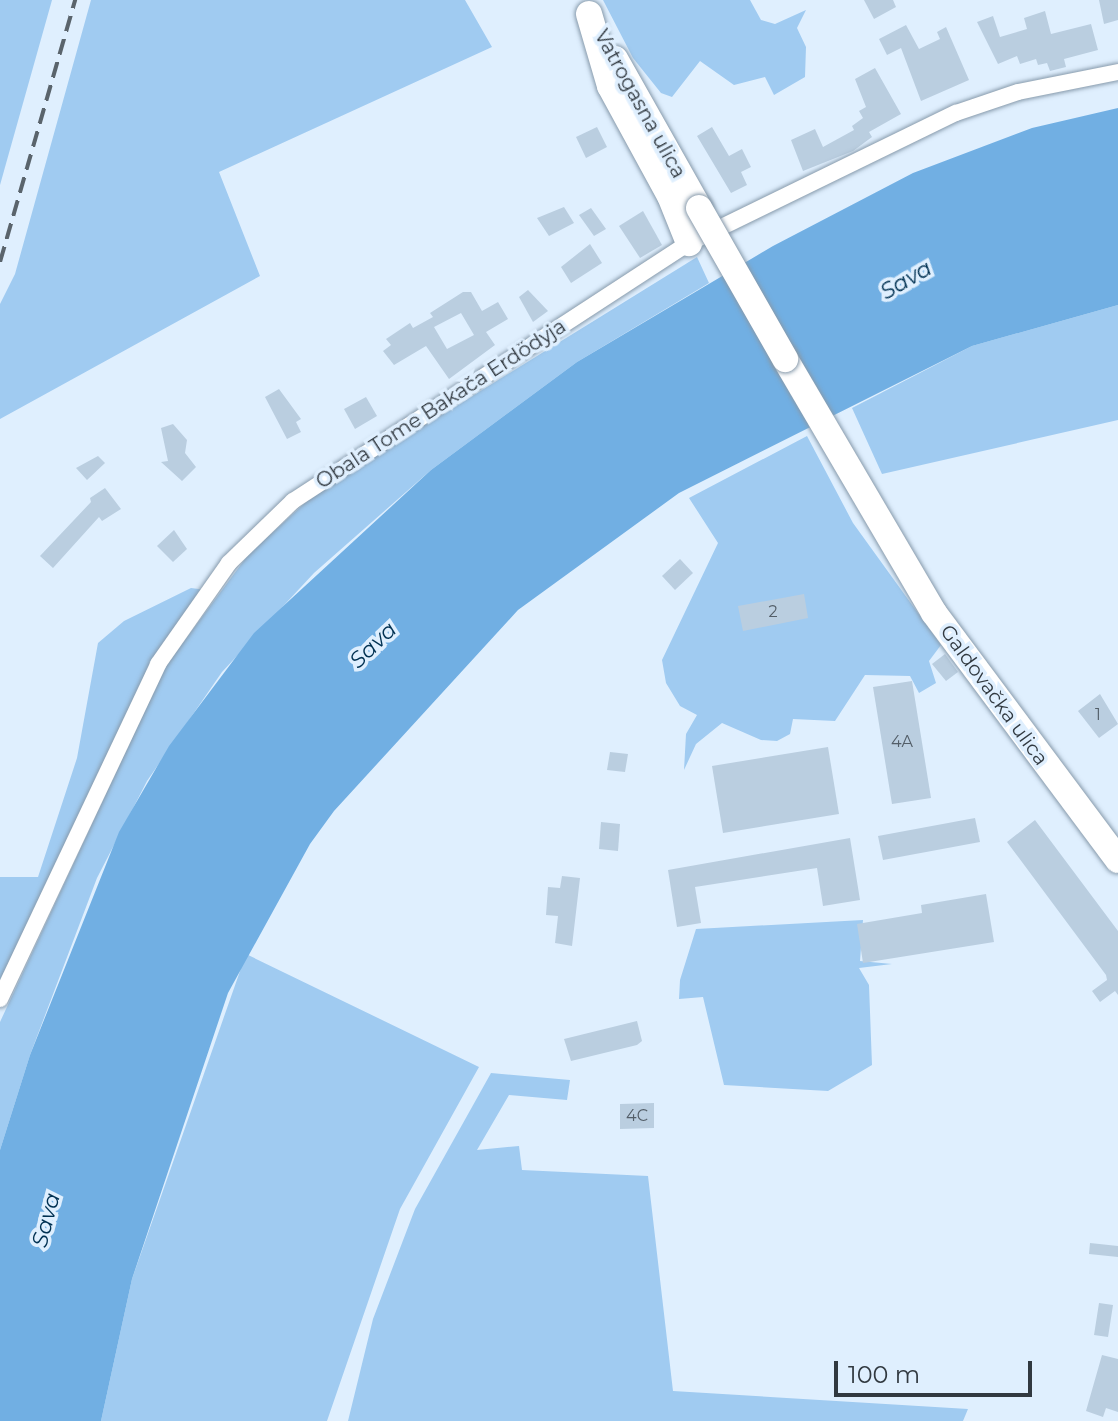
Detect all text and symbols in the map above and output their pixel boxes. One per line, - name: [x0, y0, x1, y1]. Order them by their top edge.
- street label: Vatrogasna ulica: [589, 26, 691, 182]
- water label: Sava: [876, 255, 936, 305]
- street label: Obala Tome Bakača Erdödyja: [312, 314, 570, 494]
- house number: 2: [768, 602, 778, 622]
- water label: Sava: [344, 616, 402, 674]
- street label: Galdovačka ulica: [935, 620, 1053, 770]
- house number: 1: [1095, 705, 1101, 725]
- house number: 4A: [891, 732, 913, 752]
- house number: 4C: [626, 1106, 648, 1126]
- water label: Sava: [26, 1190, 66, 1250]
- scale bar: [838, 1345, 1036, 1395]
- text: 100 m: [848, 1360, 920, 1389]

